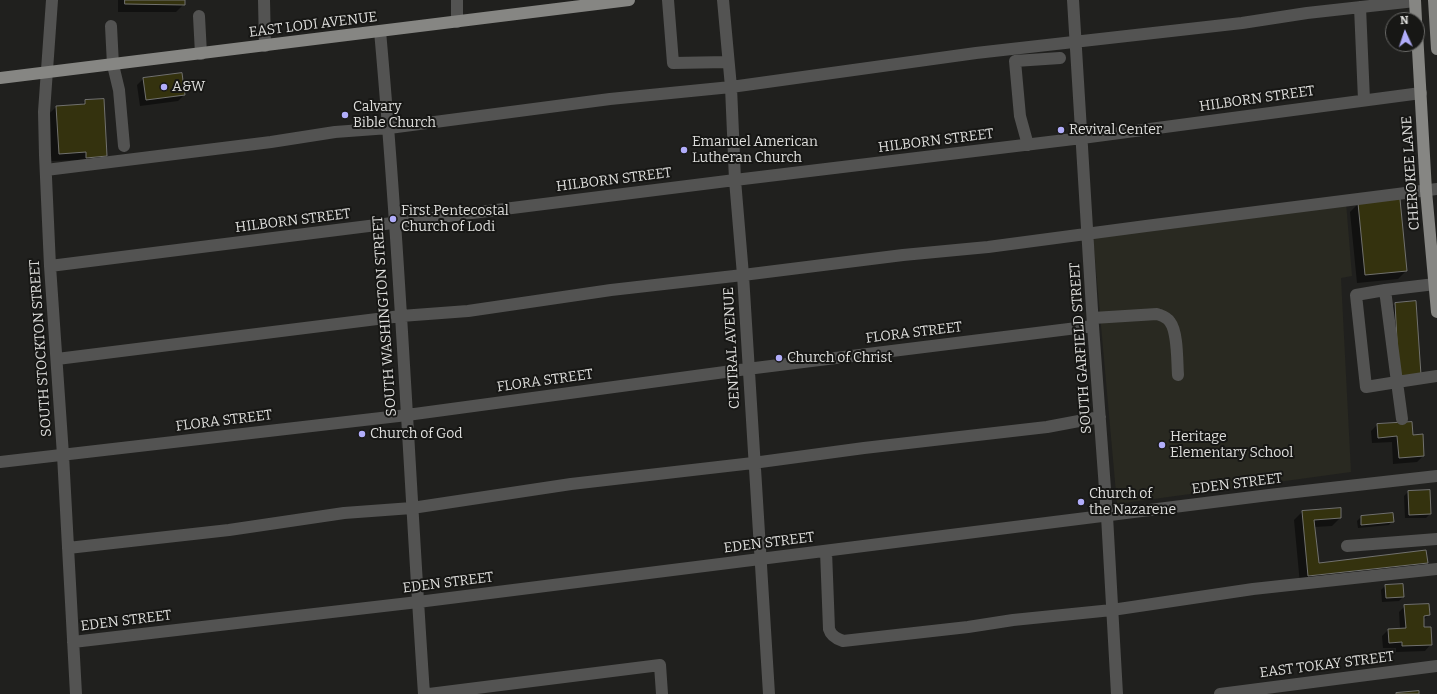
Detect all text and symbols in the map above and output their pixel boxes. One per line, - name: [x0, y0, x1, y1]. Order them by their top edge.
- street label: EAST LODI AVENUE: [248, 9, 378, 41]
- north arrow: [1385, 12, 1425, 52]
- text: N: [1400, 14, 1409, 27]
- place label: A&W: [172, 79, 205, 95]
- marker: A&W: [159, 82, 169, 92]
- street label: HILBORN STREET: [1198, 83, 1316, 115]
- place label: Calvary Bible Church: [353, 99, 436, 132]
- marker: Calvary Bible Church: [340, 110, 350, 120]
- street label: CHEROKEE LANE: [1399, 115, 1423, 231]
- place label: Revival Center: [1069, 122, 1162, 138]
- marker: Revival Center: [1056, 125, 1066, 135]
- street label: HILBORN STREET: [877, 126, 995, 156]
- place label: Emanuel American Lutheran Church: [692, 134, 818, 166]
- marker: Emanuel American Lutheran Church: [679, 145, 689, 155]
- street label: HILBORN STREET: [555, 165, 673, 195]
- place label: First Pentecostal Church of Lodi: [401, 203, 509, 236]
- street label: HILBORN STREET: [234, 206, 352, 236]
- marker: First Pentecostal Church of Lodi: [388, 214, 398, 224]
- street label: SOUTH WASHINGTON STREET: [370, 215, 400, 417]
- street label: SOUTH STOCKTON STREET: [26, 259, 56, 437]
- street label: SOUTH GARFIELD STREET: [1067, 262, 1095, 434]
- street label: CENTRAL AVENUE: [720, 287, 744, 409]
- street label: FLORA STREET: [865, 319, 963, 347]
- place label: Church of Christ: [787, 350, 892, 366]
- marker: Church of Christ: [774, 353, 784, 363]
- street label: FLORA STREET: [496, 366, 594, 396]
- street label: FLORA STREET: [175, 407, 273, 435]
- place label: Church of God: [370, 426, 463, 442]
- marker: Church of God: [357, 429, 367, 439]
- place label: Heritage Elementary School: [1170, 429, 1293, 462]
- marker: Heritage Elementary School: [1157, 440, 1167, 450]
- street label: EDEN STREET: [1191, 470, 1283, 498]
- place label: Church of the Nazarene: [1089, 486, 1176, 518]
- marker: Church of the Nazarene: [1076, 497, 1086, 507]
- street label: EDEN STREET: [723, 529, 815, 557]
- street label: EDEN STREET: [402, 569, 494, 597]
- street label: EDEN STREET: [80, 607, 172, 635]
- street label: EAST TOKAY STREET: [1259, 648, 1395, 682]

